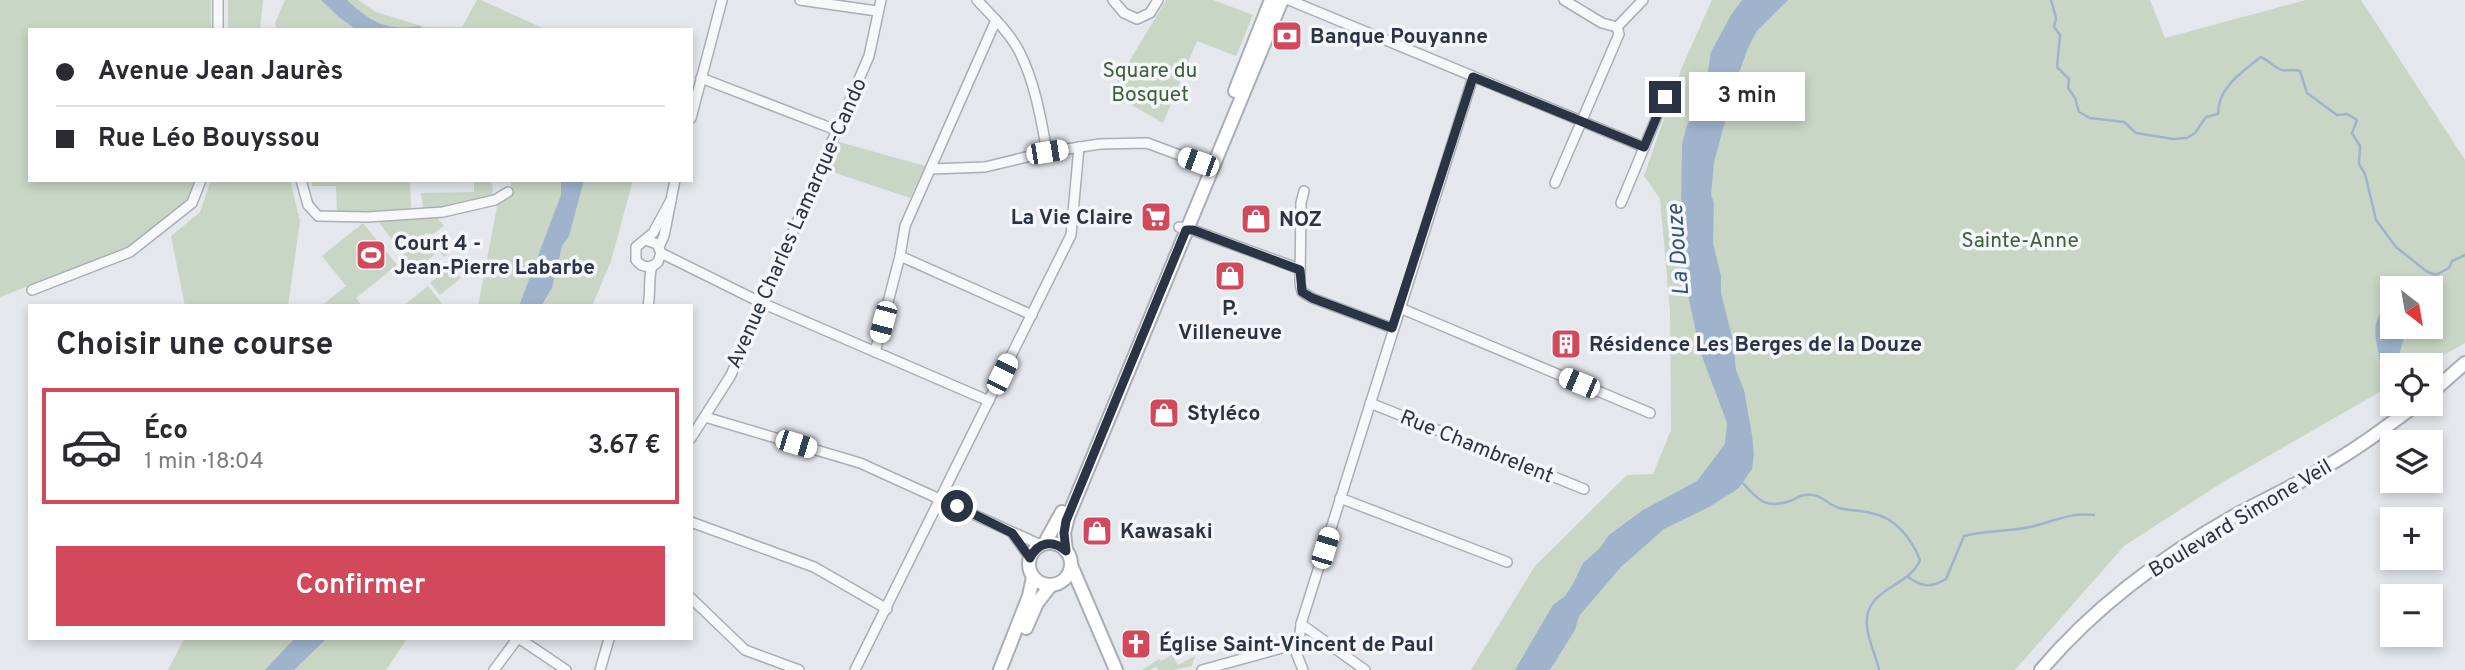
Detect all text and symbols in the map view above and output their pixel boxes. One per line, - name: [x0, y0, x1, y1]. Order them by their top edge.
- bank icon: Banque Pouyanne: [1270, 19, 1304, 53]
- place label: Banque Pouyanne: [1310, 24, 1488, 51]
- text: Avenue Jean Jaurès: [98, 56, 343, 89]
- park label: Square du Bosquet: [1103, 58, 1197, 109]
- callout: 3 min: [1690, 72, 1805, 122]
- street label: Avenue Charles Lamarque-Cando: [721, 74, 874, 373]
- route end: [1649, 81, 1681, 113]
- text: 3 min: [1717, 82, 1777, 111]
- text: Rue Léo Bouyssou: [98, 123, 320, 156]
- car: [1025, 138, 1070, 166]
- car: [1175, 145, 1222, 179]
- supermarket icon: La Vie Claire: [1139, 200, 1173, 234]
- shop icon: NOZ: [1239, 202, 1273, 236]
- water label: La Douze: [1662, 202, 1697, 297]
- place label: La Vie Claire: [1011, 205, 1133, 232]
- place label: NOZ: [1279, 207, 1322, 234]
- park label: Sainte-Anne: [1961, 228, 2079, 255]
- place label: Court 4 - Jean-Pierre Labarbe: [394, 231, 595, 282]
- sports icon: Court 4 - Jean-Pierre Labarbe: [354, 238, 388, 272]
- shop icon: P. Villeneuve: [1213, 259, 1247, 293]
- north arrow: [2380, 276, 2443, 340]
- map controls: [2380, 276, 2443, 647]
- place label: P. Villeneuve: [1178, 296, 1282, 347]
- car: [868, 299, 899, 345]
- text: Choisir une course: [56, 326, 333, 366]
- building icon: Résidence Les Berges de la Douze: [1549, 327, 1583, 361]
- place label: Résidence Les Berges de la Douze: [1589, 332, 1922, 359]
- car: [984, 351, 1021, 397]
- button: locate: [2380, 353, 2443, 416]
- car: [1556, 365, 1603, 401]
- shop icon: Styléco: [1147, 396, 1181, 430]
- place label: Styléco: [1187, 401, 1261, 428]
- street label: Rue Chambrelent: [1396, 404, 1557, 490]
- icon: car: [60, 415, 123, 478]
- text: Éco: [144, 415, 188, 448]
- car: [773, 428, 820, 460]
- text: 3.67 €: [588, 430, 661, 463]
- button: layers: [2380, 430, 2443, 493]
- text: 1 min · 18:04: [144, 448, 264, 477]
- street label: Boulevard Simone Veil: [2144, 454, 2337, 585]
- route start: [941, 490, 973, 522]
- button: +: [2380, 507, 2443, 570]
- shop icon: Kawasaki: [1080, 514, 1114, 548]
- place label: Kawasaki: [1120, 519, 1213, 546]
- car: [1309, 525, 1342, 571]
- button: Confirmer: [56, 546, 665, 626]
- button: −: [2380, 584, 2443, 647]
- church icon: Église Saint-Vincent de Paul: [1119, 627, 1153, 661]
- place label: Église Saint-Vincent de Paul: [1159, 631, 1434, 659]

